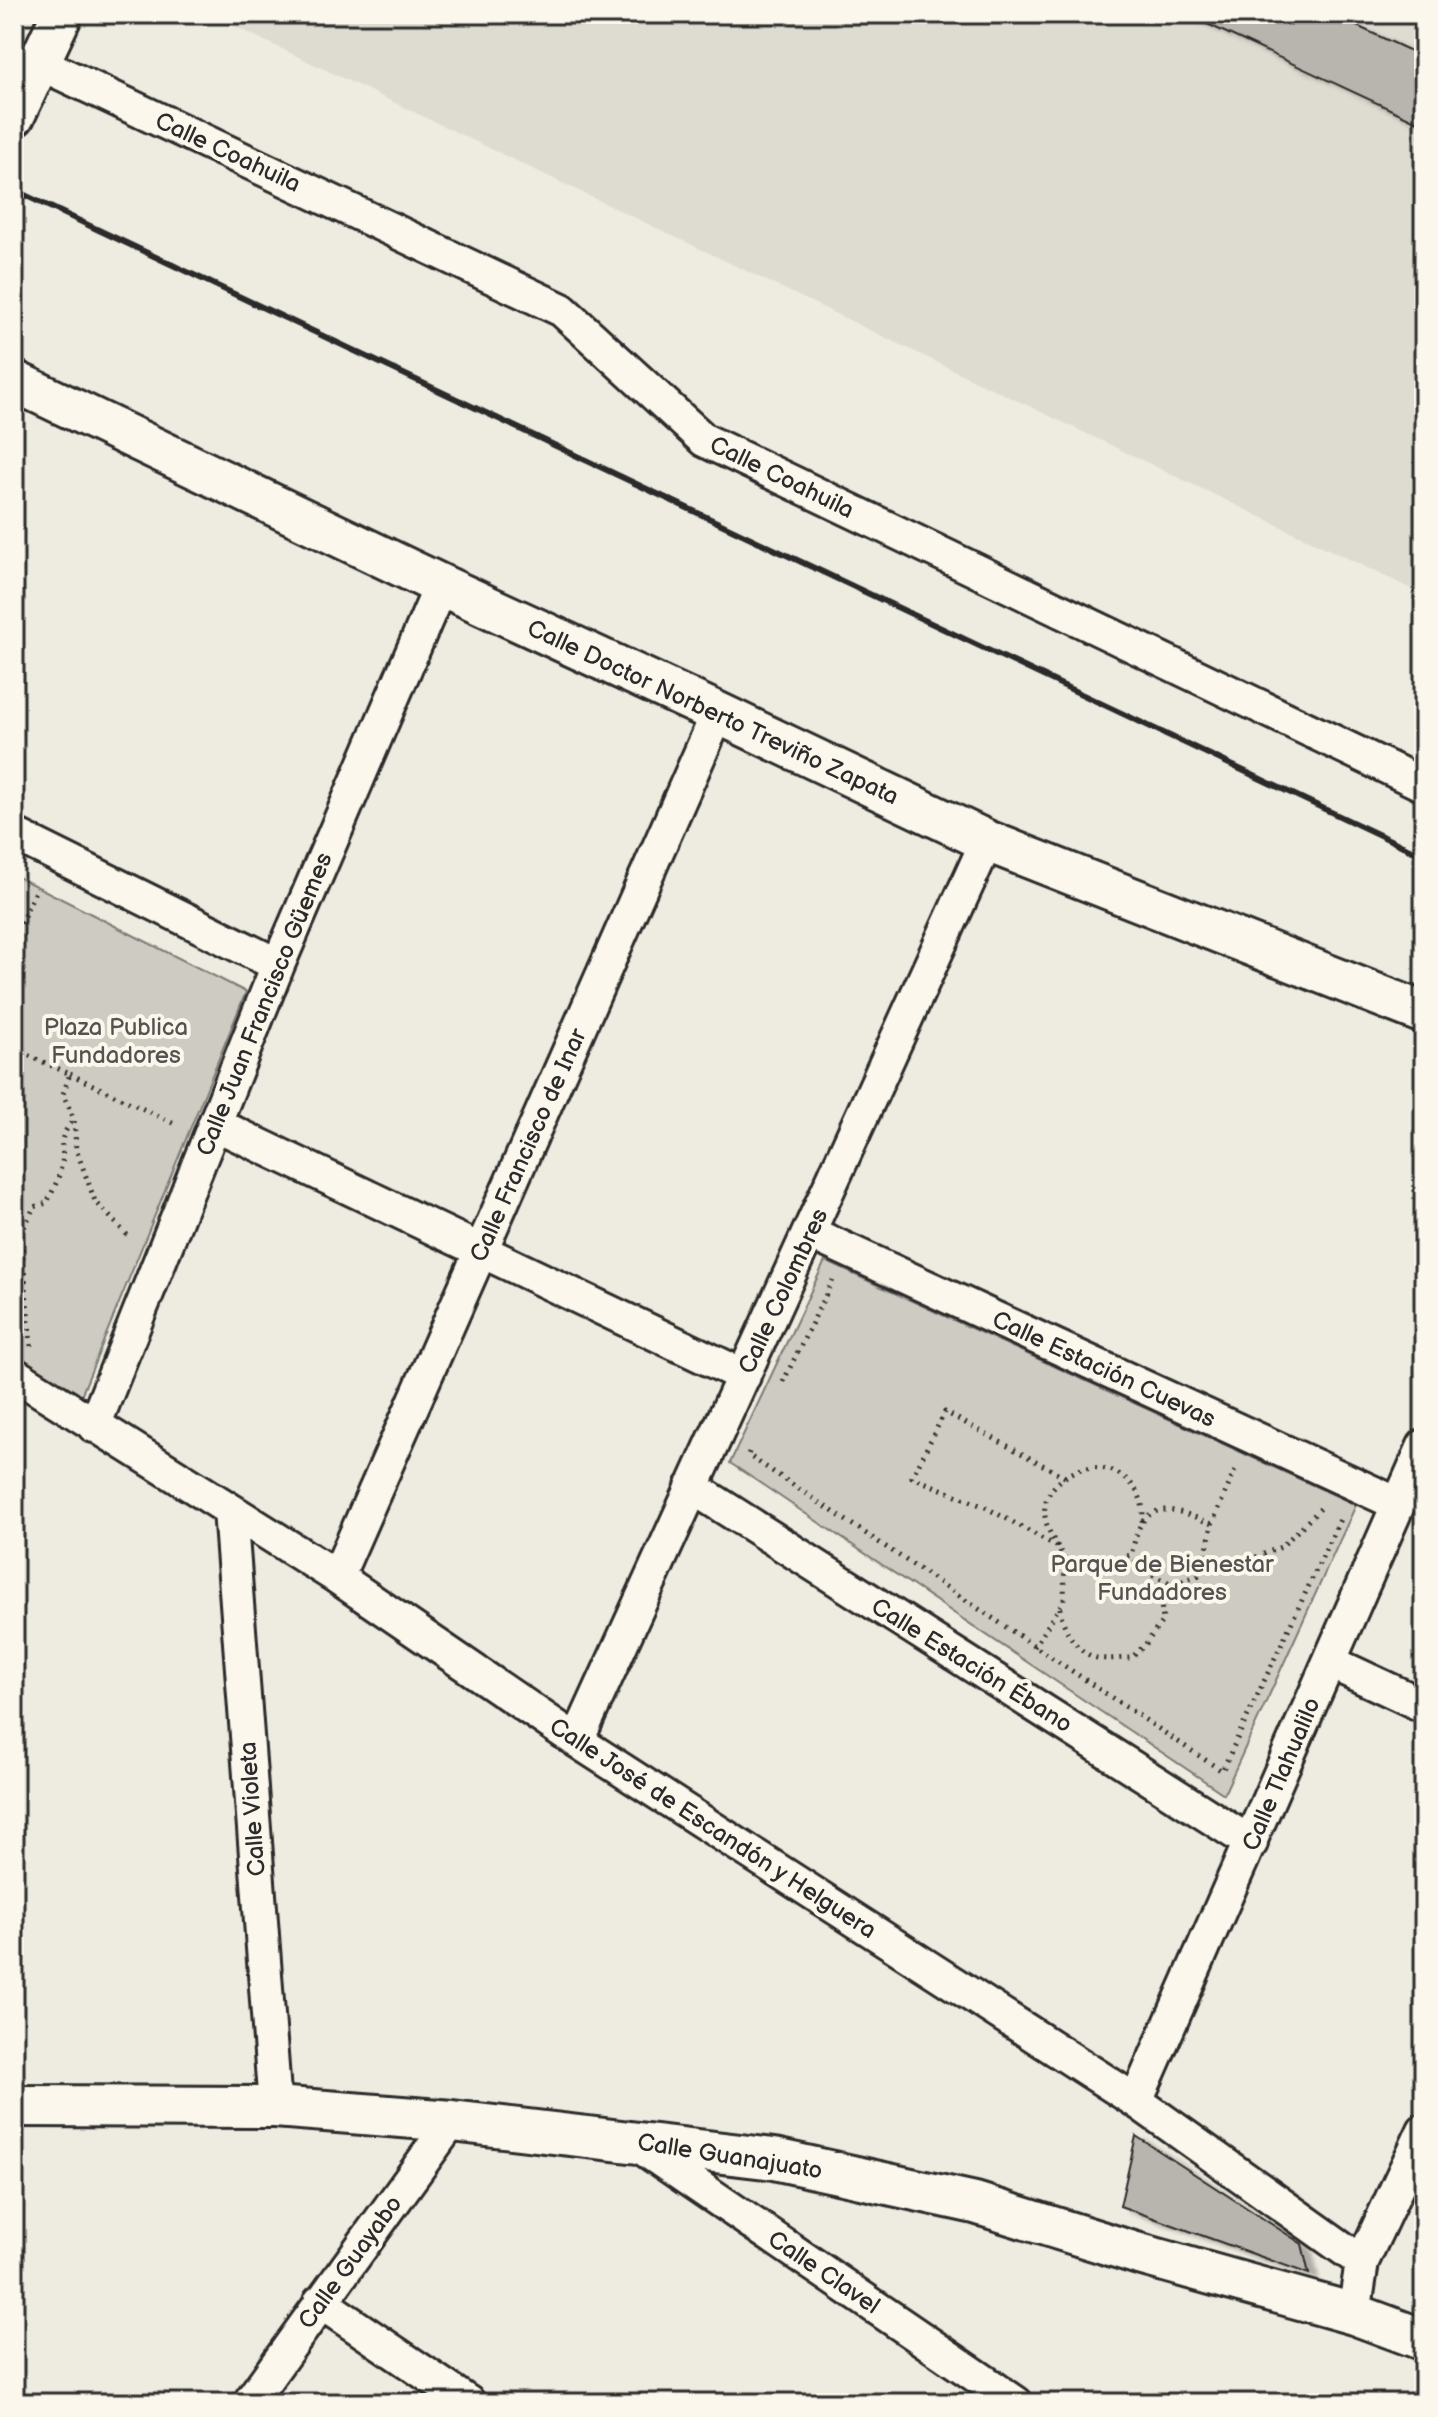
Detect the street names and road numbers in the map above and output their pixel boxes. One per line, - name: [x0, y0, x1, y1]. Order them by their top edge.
- street label: Calle Coahuila: [150, 106, 305, 199]
- street label: Calle Coahuila: [705, 430, 859, 525]
- street label: Calle Doctor Norberto Treviño Zapata: [523, 613, 903, 811]
- street label: Calle Juan Francisco Güemes: [190, 848, 339, 1160]
- street label: Calle Francisco de Inar: [464, 1024, 593, 1266]
- street label: Calle Colombres: [732, 1204, 835, 1379]
- street label: Calle Estación Cuevas: [987, 1305, 1220, 1434]
- street label: Calle Estación Ébano: [866, 1591, 1078, 1739]
- street label: Calle Tlahualilo: [1236, 1693, 1327, 1855]
- street label: Calle José de Escandón y Helguera: [544, 1712, 882, 1945]
- street label: Calle Violeta: [233, 1741, 272, 1877]
- street label: Calle Guanajuato: [635, 2128, 825, 2185]
- street label: Calle Guayabo: [292, 2190, 409, 2335]
- street label: Calle Clavel: [762, 2224, 885, 2320]

